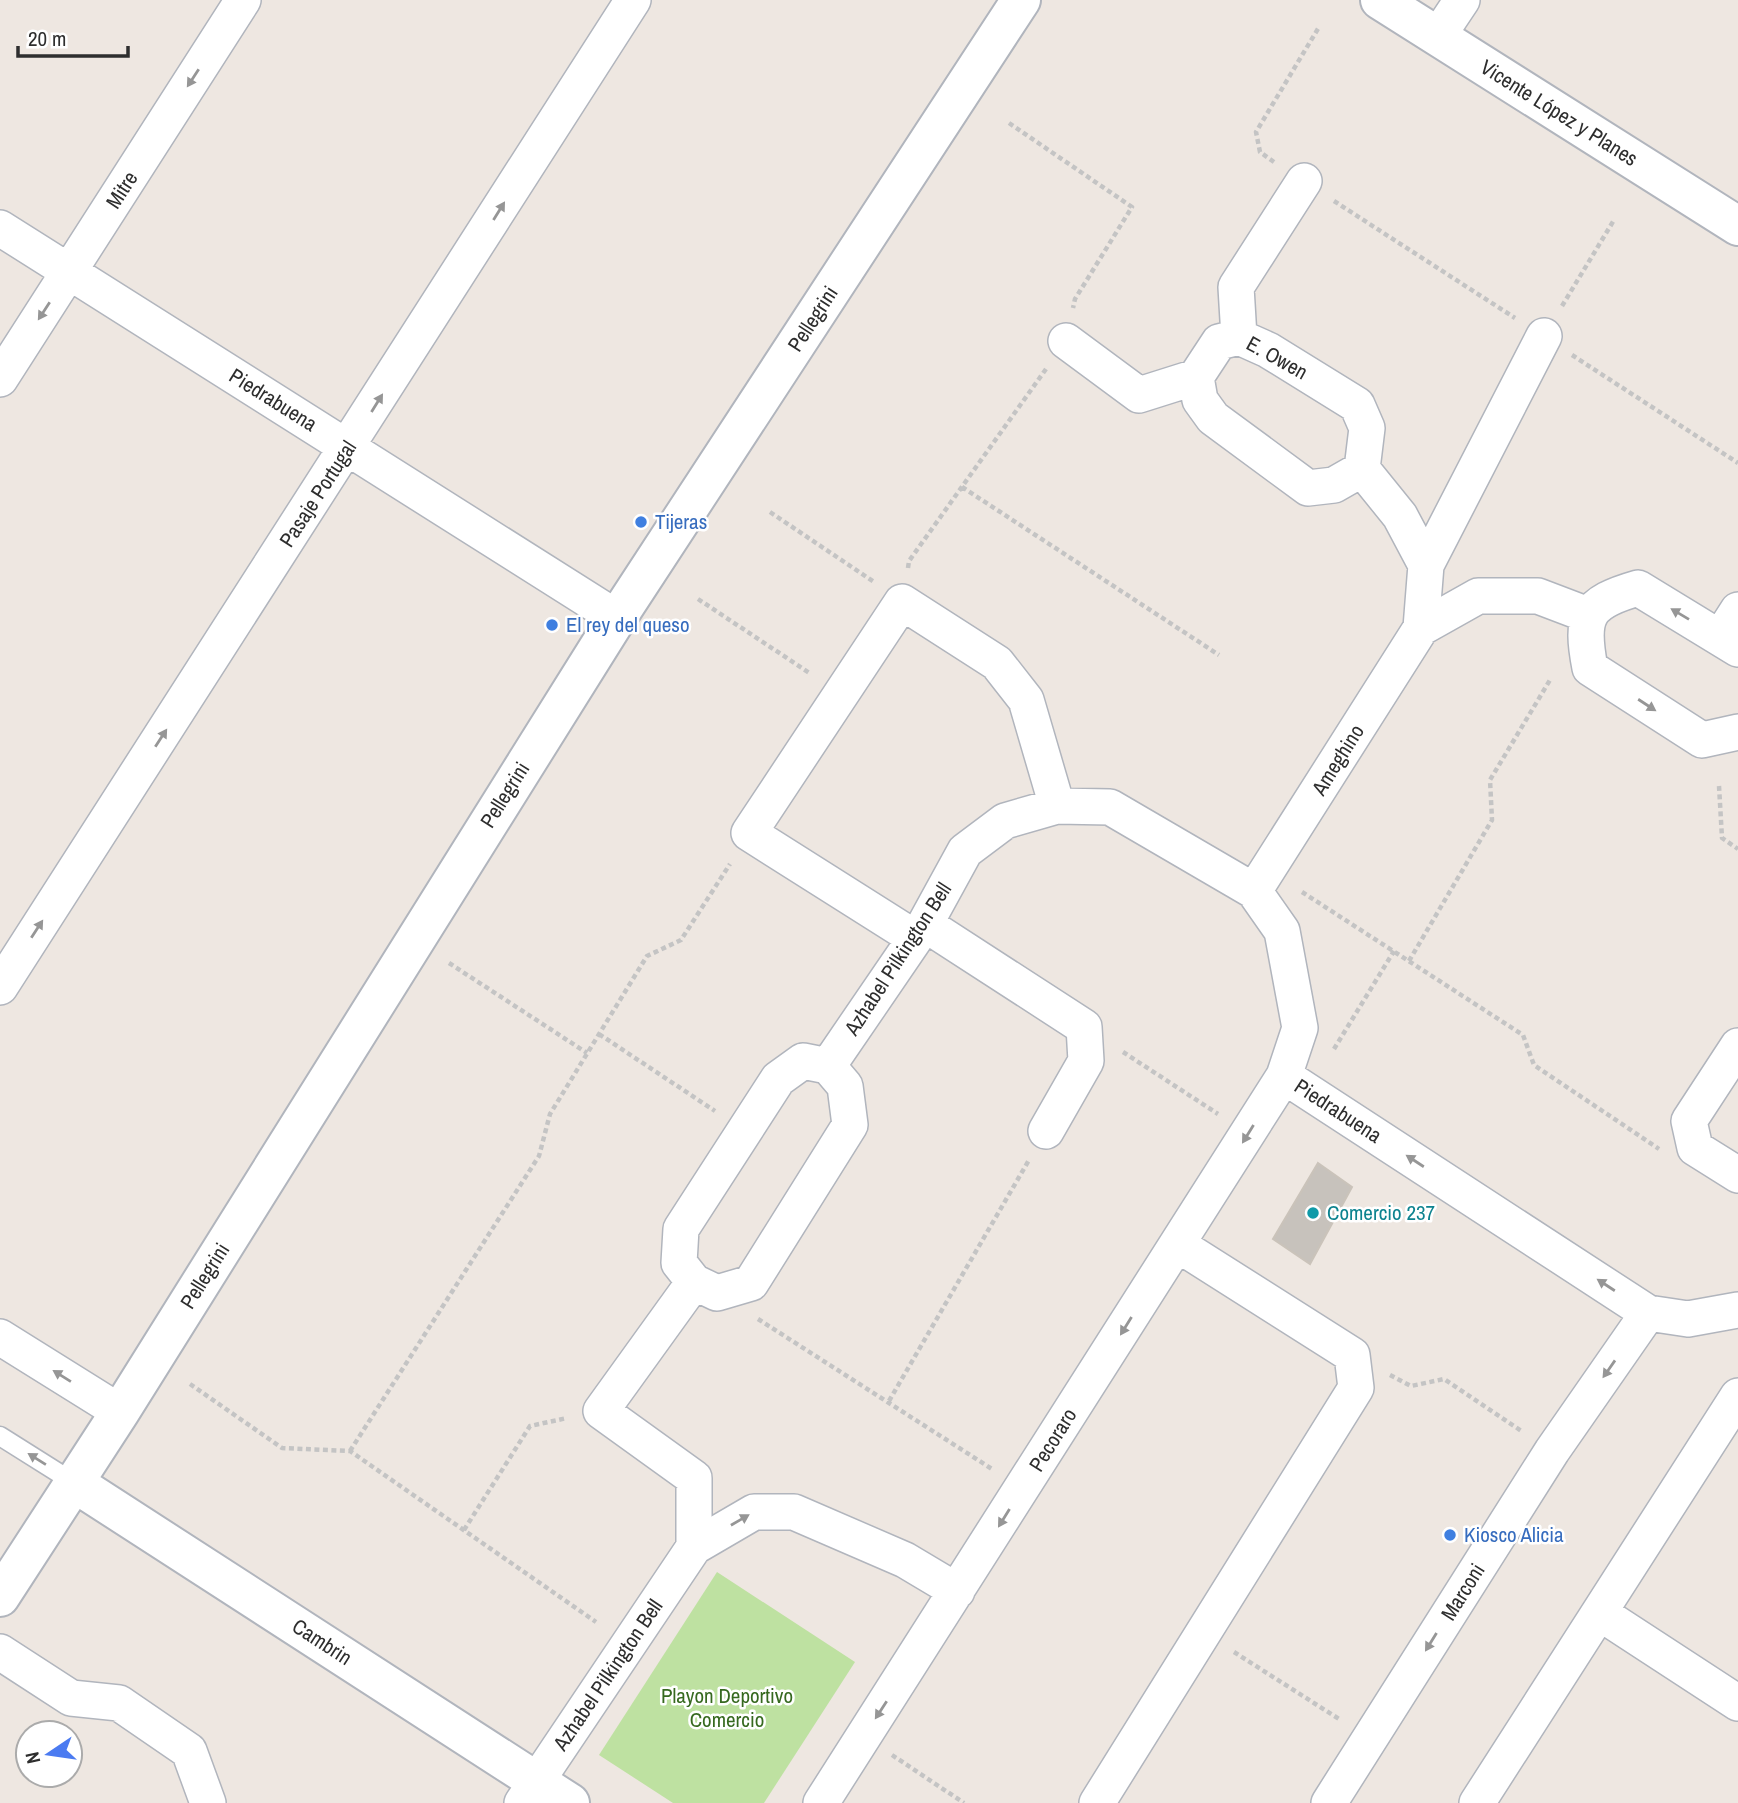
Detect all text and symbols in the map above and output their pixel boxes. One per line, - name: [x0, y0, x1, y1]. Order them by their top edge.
- scale bar: [18, 14, 128, 58]
- text: 20 m: [28, 24, 66, 53]
- street label: Vicente López y Planes: [1475, 52, 1644, 173]
- one-way arrow: [186, 69, 200, 87]
- street label: Mitre: [99, 165, 144, 214]
- one-way arrow: [492, 201, 505, 220]
- street label: Pellegrini: [781, 280, 845, 357]
- one-way arrow: [37, 301, 50, 321]
- street label: E. Owen: [1241, 329, 1313, 386]
- street label: Piedrabuena: [224, 361, 323, 438]
- one-way arrow: [370, 393, 383, 413]
- street label: Pasaje Portugal: [272, 435, 363, 553]
- place label: Tijeras: [655, 507, 707, 536]
- marker: Tijeras: [633, 514, 649, 530]
- one-way arrow: [1670, 607, 1689, 620]
- place label: El rey del queso: [566, 610, 689, 639]
- marker: El rey del queso: [544, 617, 560, 633]
- one-way arrow: [1637, 698, 1657, 711]
- street label: Ameghino: [1304, 719, 1371, 802]
- one-way arrow: [154, 728, 167, 748]
- street label: Pellegrini: [473, 756, 536, 833]
- street label: Azhabel Pilkington Bell: [837, 877, 958, 1042]
- one-way arrow: [30, 920, 44, 938]
- street label: Piedrabuena: [1289, 1072, 1388, 1150]
- one-way arrow: [1241, 1124, 1254, 1144]
- one-way arrow: [1405, 1155, 1425, 1168]
- place label: Comercio 237: [1327, 1198, 1435, 1227]
- marker: Comercio 237: [1305, 1205, 1321, 1221]
- street label: Pellegrini: [173, 1237, 236, 1314]
- one-way arrow: [1596, 1279, 1615, 1292]
- one-way arrow: [1119, 1316, 1132, 1336]
- one-way arrow: [1602, 1360, 1616, 1378]
- one-way arrow: [52, 1369, 71, 1382]
- street label: Pecoraro: [1022, 1402, 1083, 1477]
- one-way arrow: [27, 1452, 46, 1465]
- one-way arrow: [997, 1508, 1010, 1528]
- one-way arrow: [731, 1513, 750, 1526]
- place label: Kiosco Alicia: [1464, 1520, 1564, 1549]
- marker: Kiosco Alicia: [1442, 1527, 1458, 1543]
- street label: Marconi: [1434, 1558, 1491, 1626]
- street label: Azhabel Pilkington Bell: [545, 1593, 669, 1757]
- street label: Cambrin: [287, 1611, 358, 1672]
- one-way arrow: [1425, 1632, 1438, 1651]
- park label: Playon Deportivo Comercio: [661, 1681, 793, 1734]
- one-way arrow: [875, 1700, 888, 1719]
- north arrow: [14, 1719, 84, 1789]
- text: N: [19, 1749, 46, 1766]

